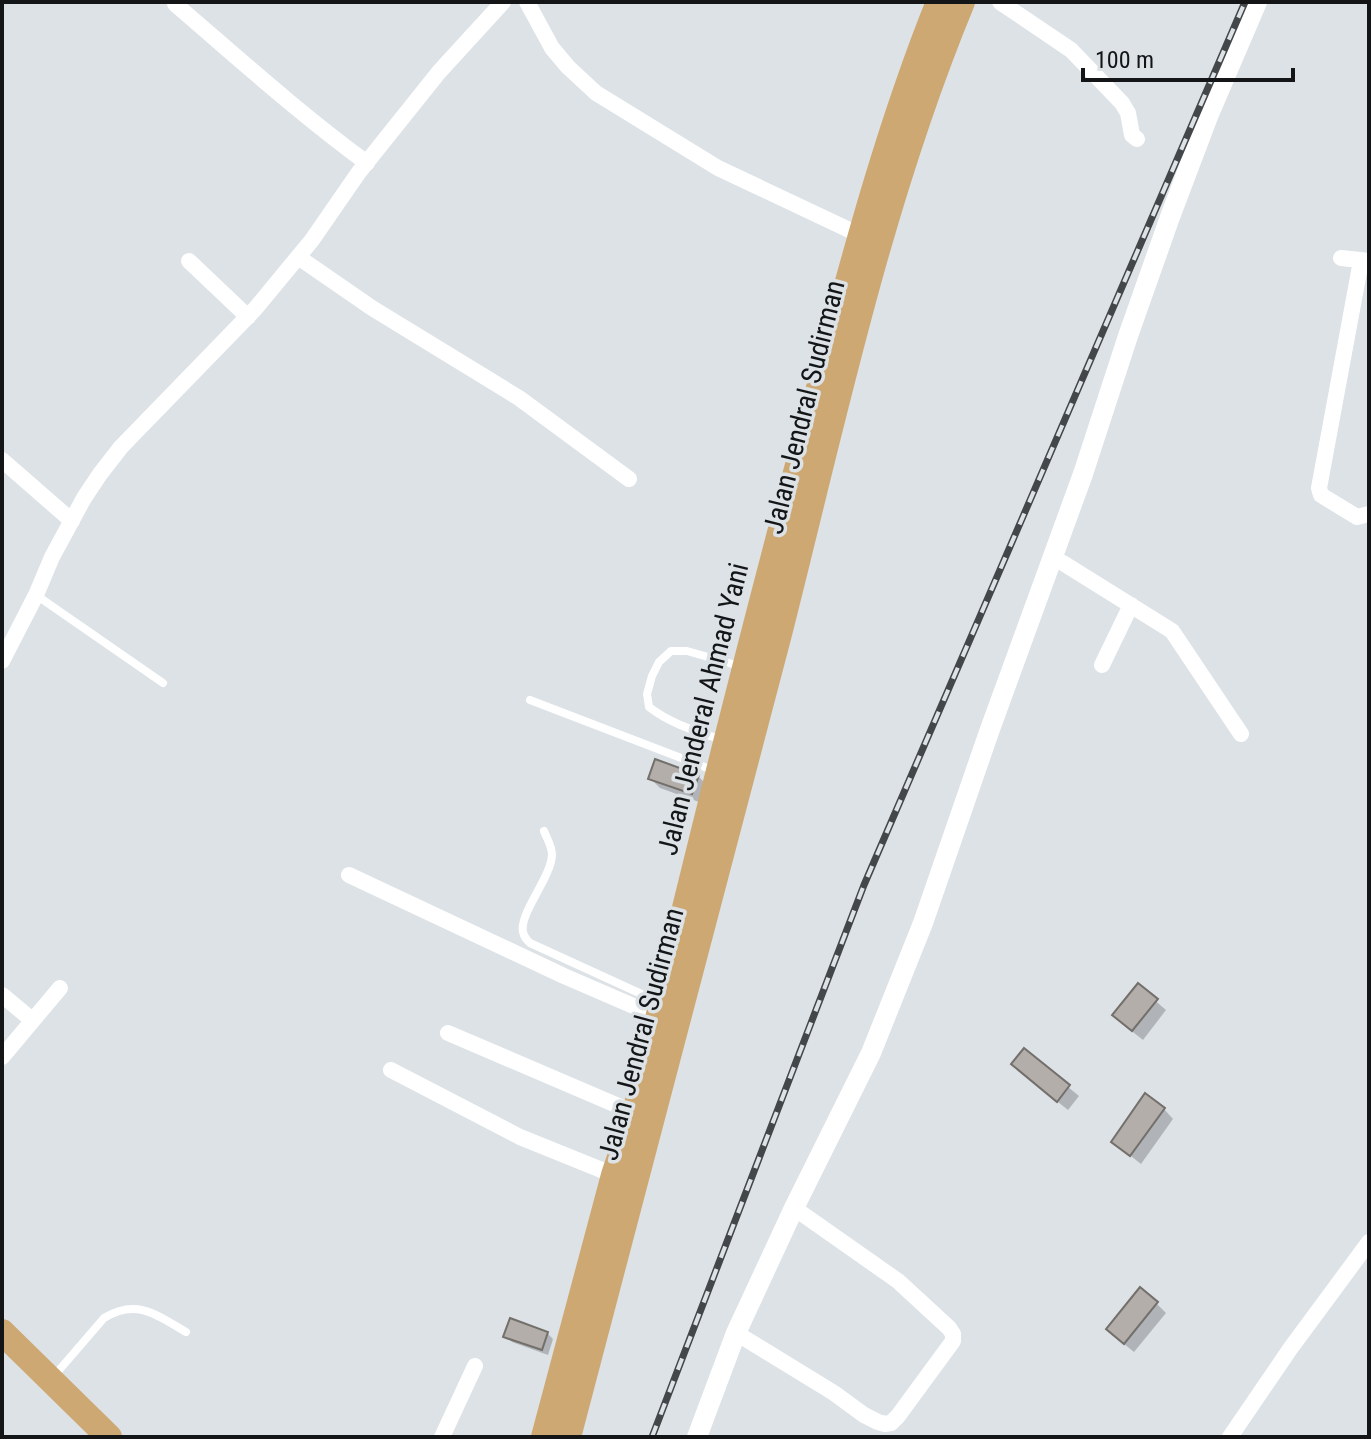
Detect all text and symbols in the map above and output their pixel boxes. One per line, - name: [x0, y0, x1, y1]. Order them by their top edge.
- scale bar: [1083, 32, 1293, 82]
- text: 100 m: [1095, 46, 1154, 74]
- street label: Jalan Jendral Sudirman: [757, 277, 851, 537]
- street label: Jalan Jenderal Ahmad Yani: [651, 560, 755, 858]
- street label: Jalan Jendral Sudirman: [591, 904, 691, 1164]

